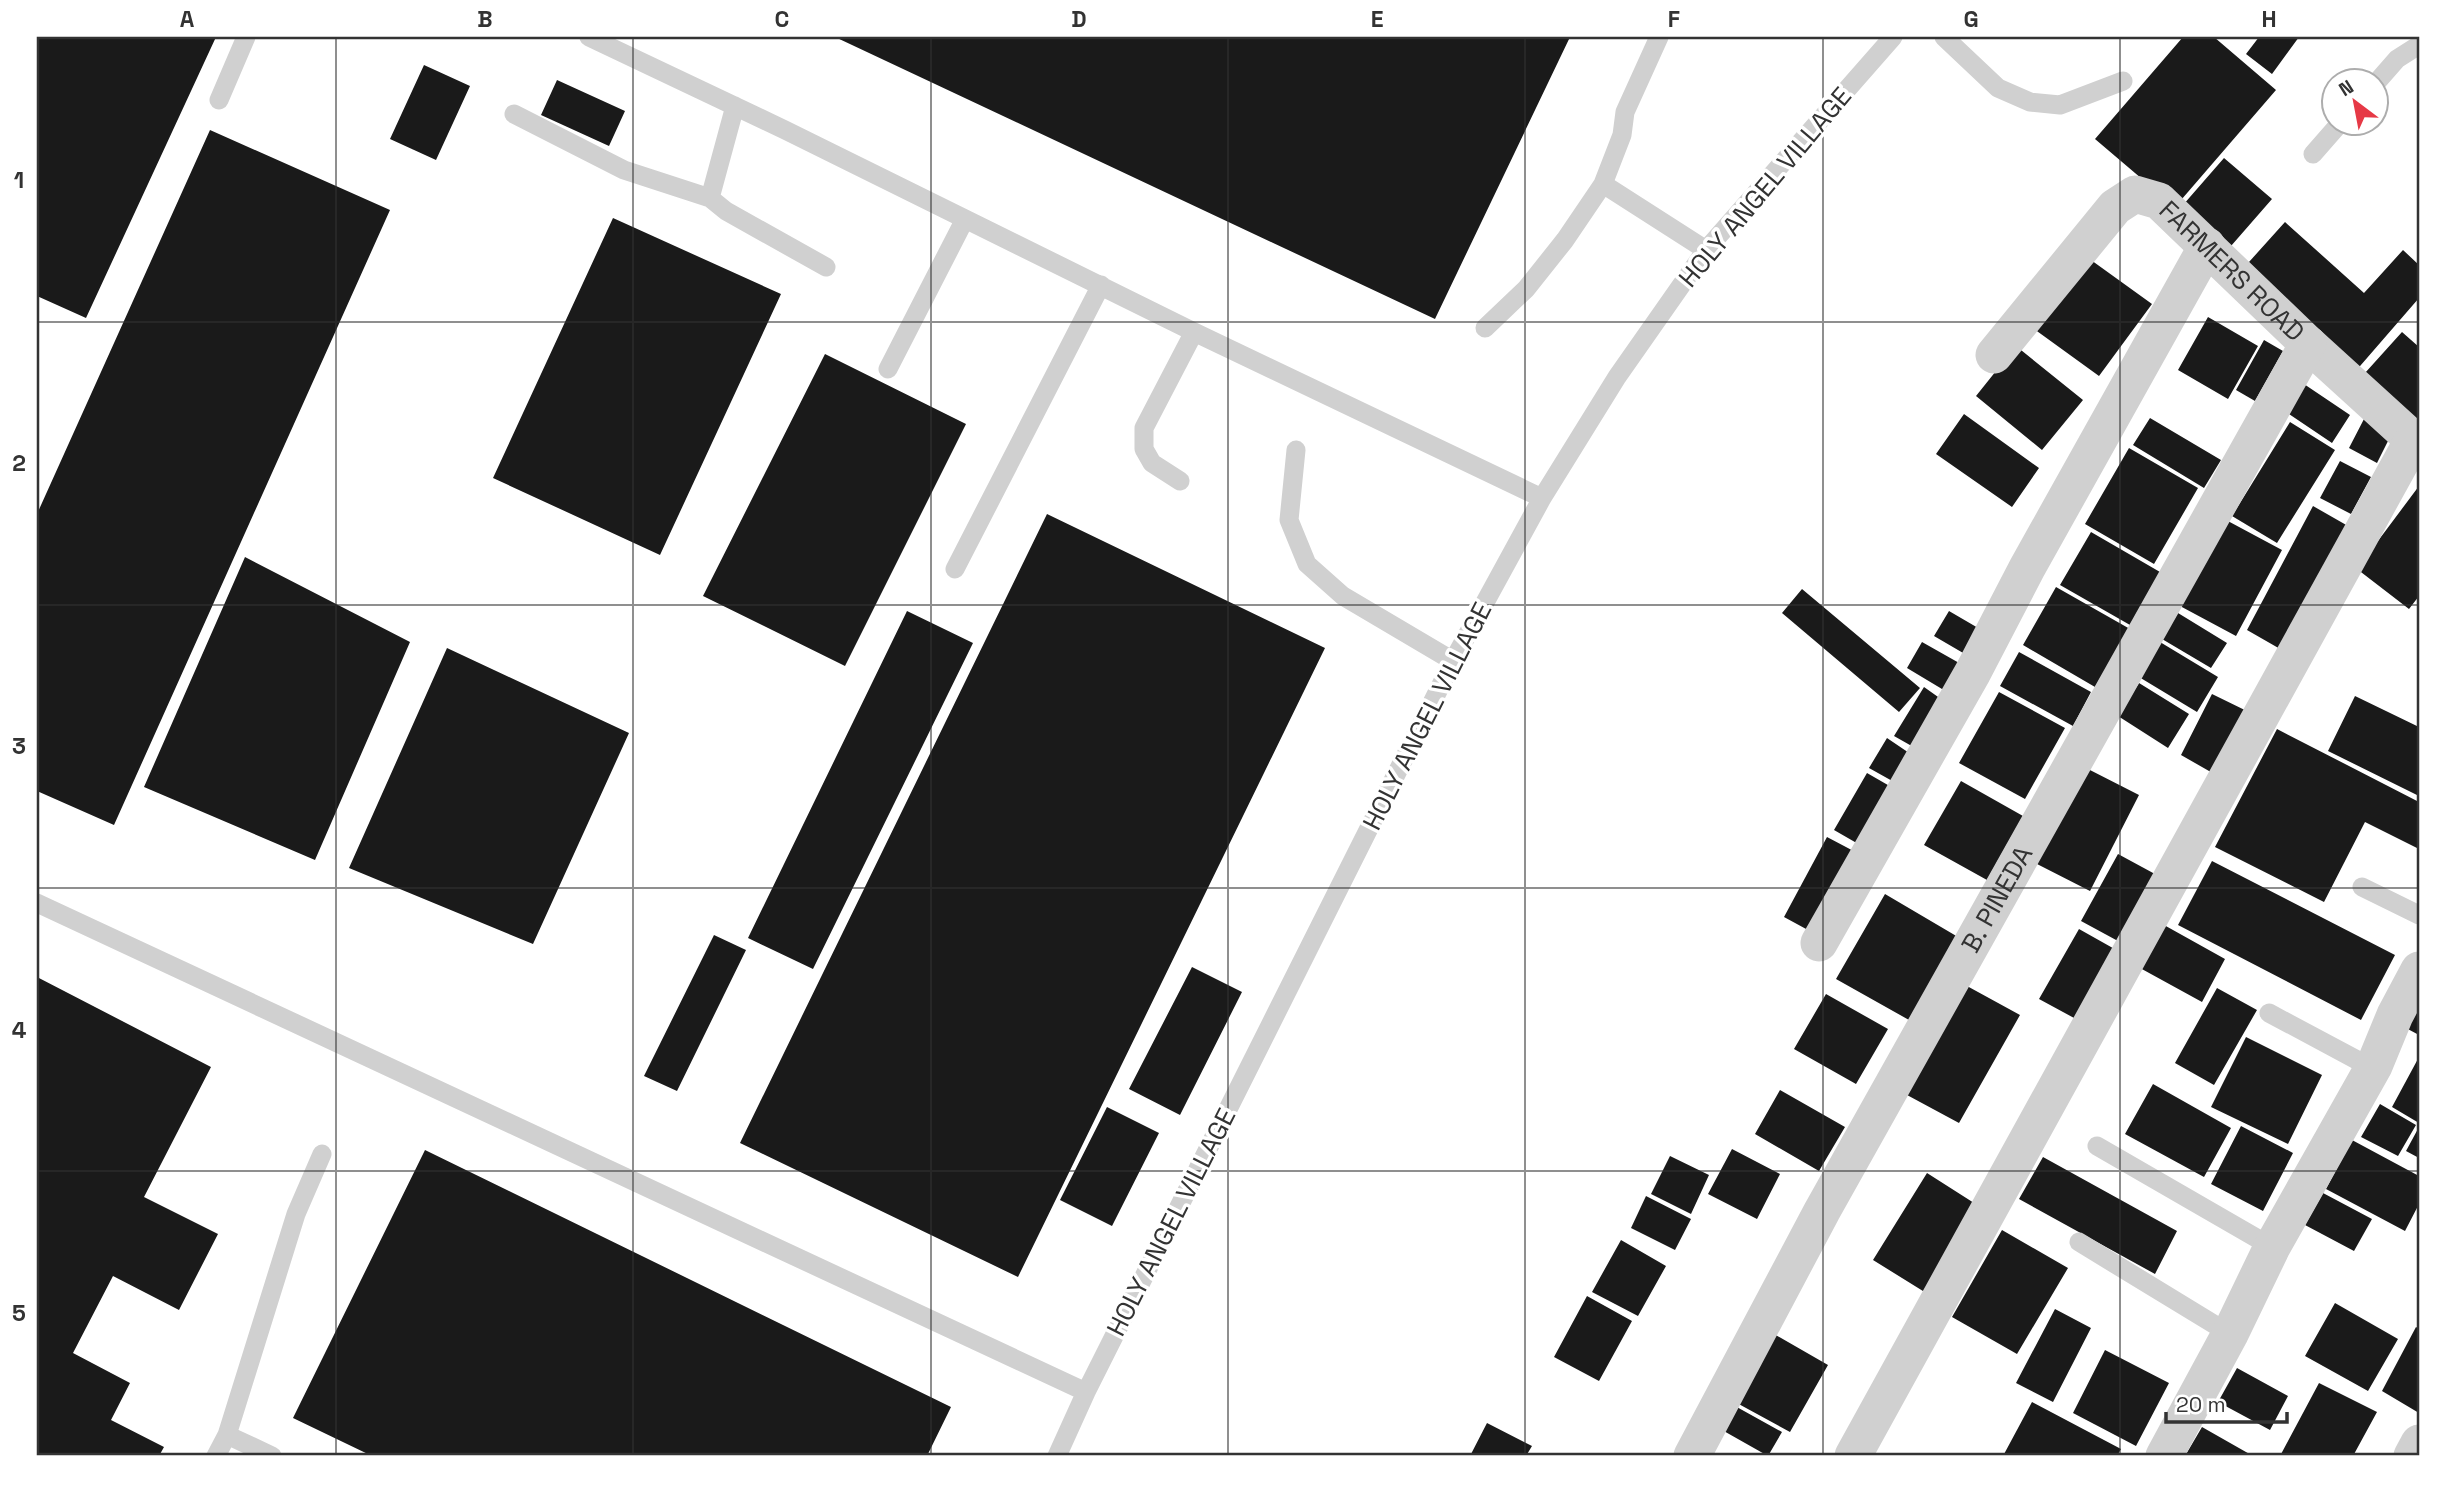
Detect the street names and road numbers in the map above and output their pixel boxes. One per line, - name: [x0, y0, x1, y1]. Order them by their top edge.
- street label: HOLY ANGEL VILLAGE: [1671, 80, 1859, 294]
- street label: FARMERS ROAD: [2152, 193, 2312, 349]
- street label: HOLY ANGEL VILLAGE: [1355, 596, 1499, 836]
- street label: B. PINEDA: [1953, 840, 2040, 958]
- street label: HOLY ANGEL VILLAGE: [1099, 1102, 1243, 1342]

